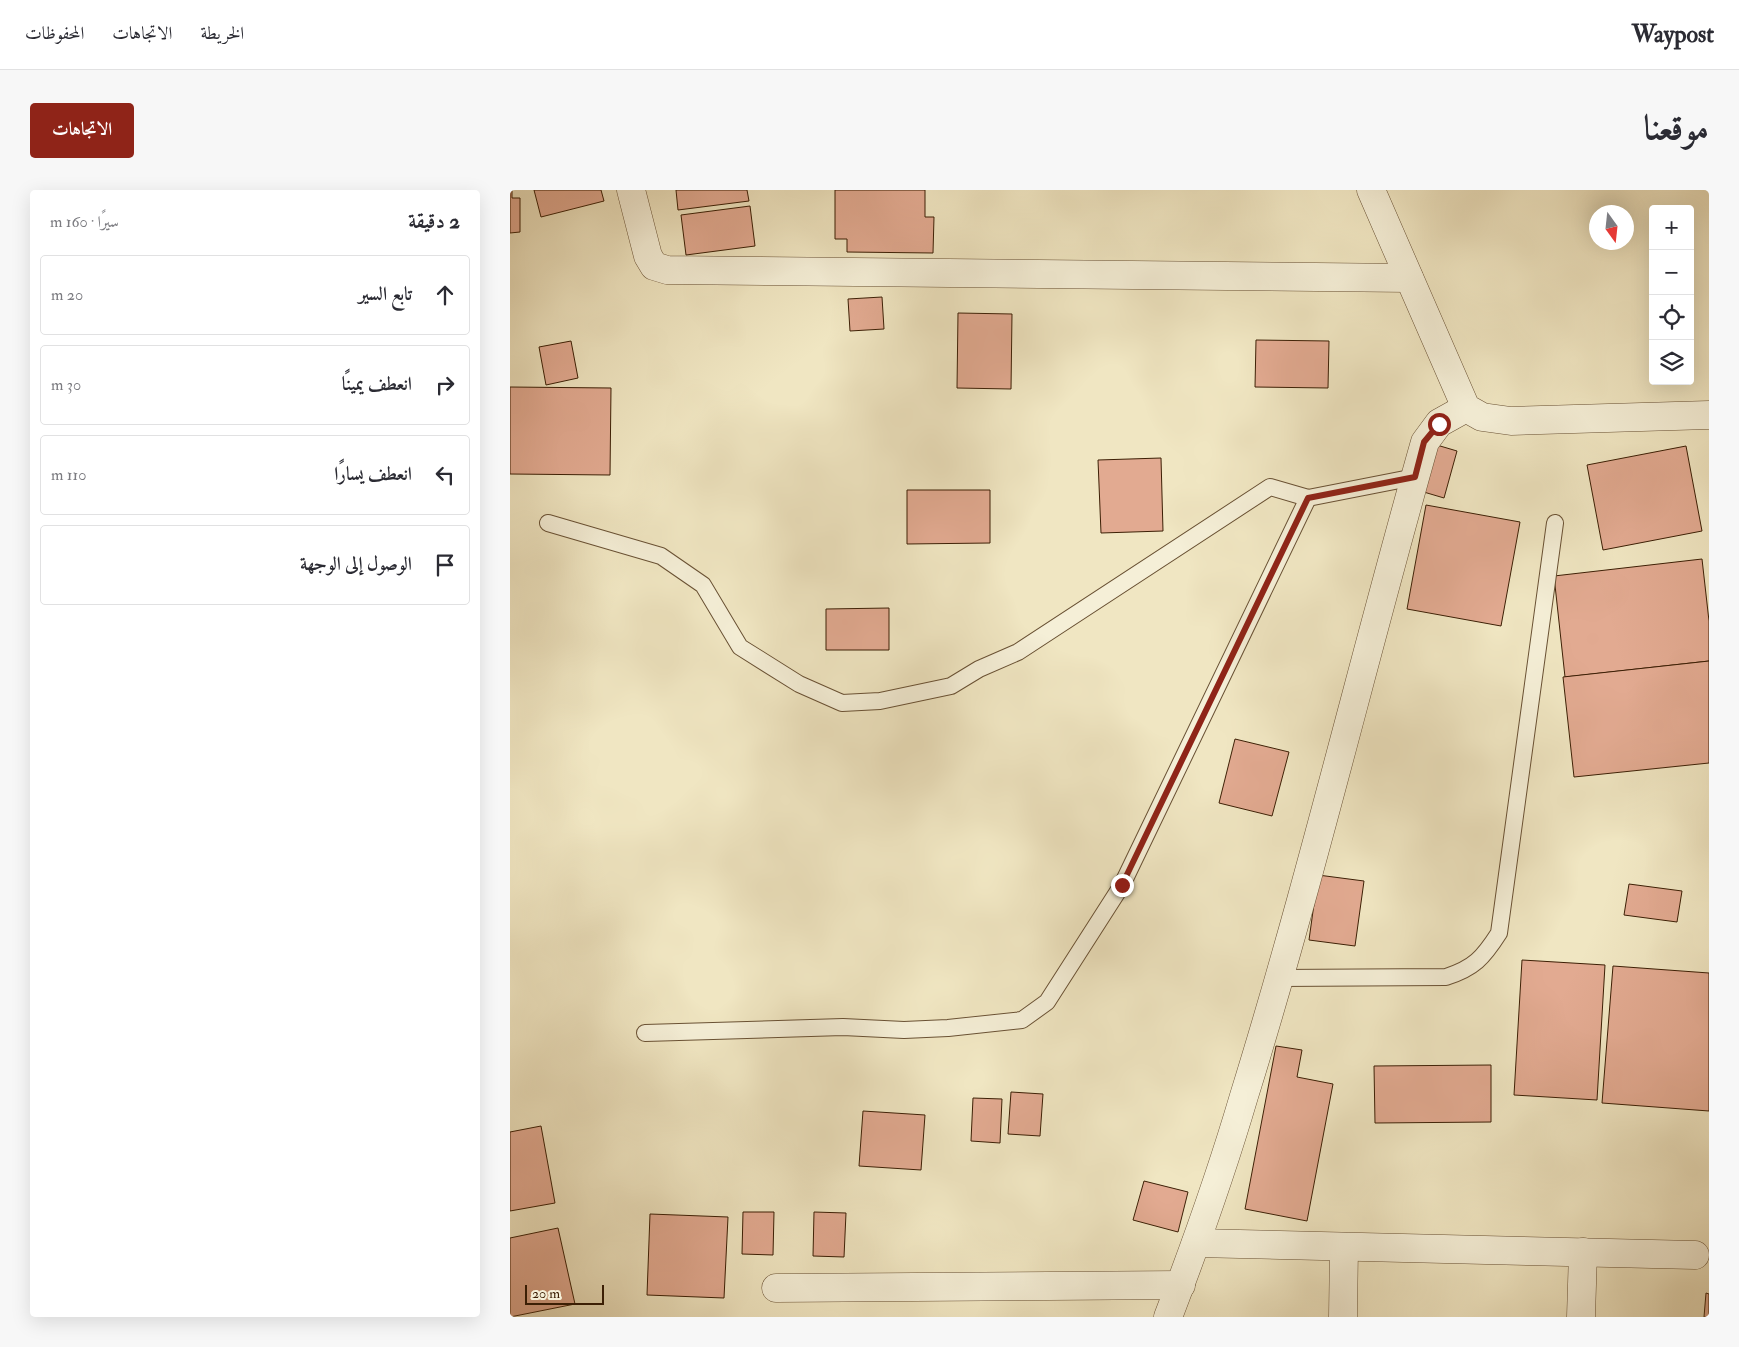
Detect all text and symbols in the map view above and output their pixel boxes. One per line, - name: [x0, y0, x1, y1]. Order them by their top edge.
- text: Waypost: [1632, 19, 1714, 50]
- text: المحفوظات: [25, 22, 84, 45]
- text: الاتجاهات: [112, 22, 172, 45]
- text: الخريطة: [200, 22, 244, 45]
- button: الاتجاهات: [30, 103, 134, 158]
- text: موقعنا: [1644, 106, 1709, 150]
- north arrow: [1589, 205, 1634, 250]
- map controls: [1649, 205, 1694, 385]
- button: +: [1649, 205, 1694, 250]
- text: 2 دقيقة: [408, 208, 460, 235]
- text: سيرًا · 160 m: [50, 212, 119, 232]
- button: −: [1649, 250, 1694, 295]
- icon: ahead: [431, 281, 459, 309]
- text: تابع السير: [358, 282, 412, 306]
- text: 20 m: [51, 285, 83, 305]
- button: locate: [1649, 295, 1694, 340]
- button: layers: [1649, 340, 1694, 385]
- icon: right: [431, 371, 459, 399]
- text: انعطف يمينًا: [342, 372, 412, 396]
- text: 30 m: [51, 375, 81, 395]
- route start: [1428, 413, 1451, 436]
- icon: left: [431, 461, 459, 489]
- text: انعطف يسارًا: [334, 462, 412, 486]
- text: 110 m: [51, 465, 86, 485]
- icon: arrive: [431, 551, 459, 579]
- text: الوصول إلى الوجهة: [300, 552, 412, 576]
- route end: [1111, 874, 1134, 897]
- scale bar: [525, 1282, 604, 1305]
- text: 20 m: [532, 1285, 560, 1302]

